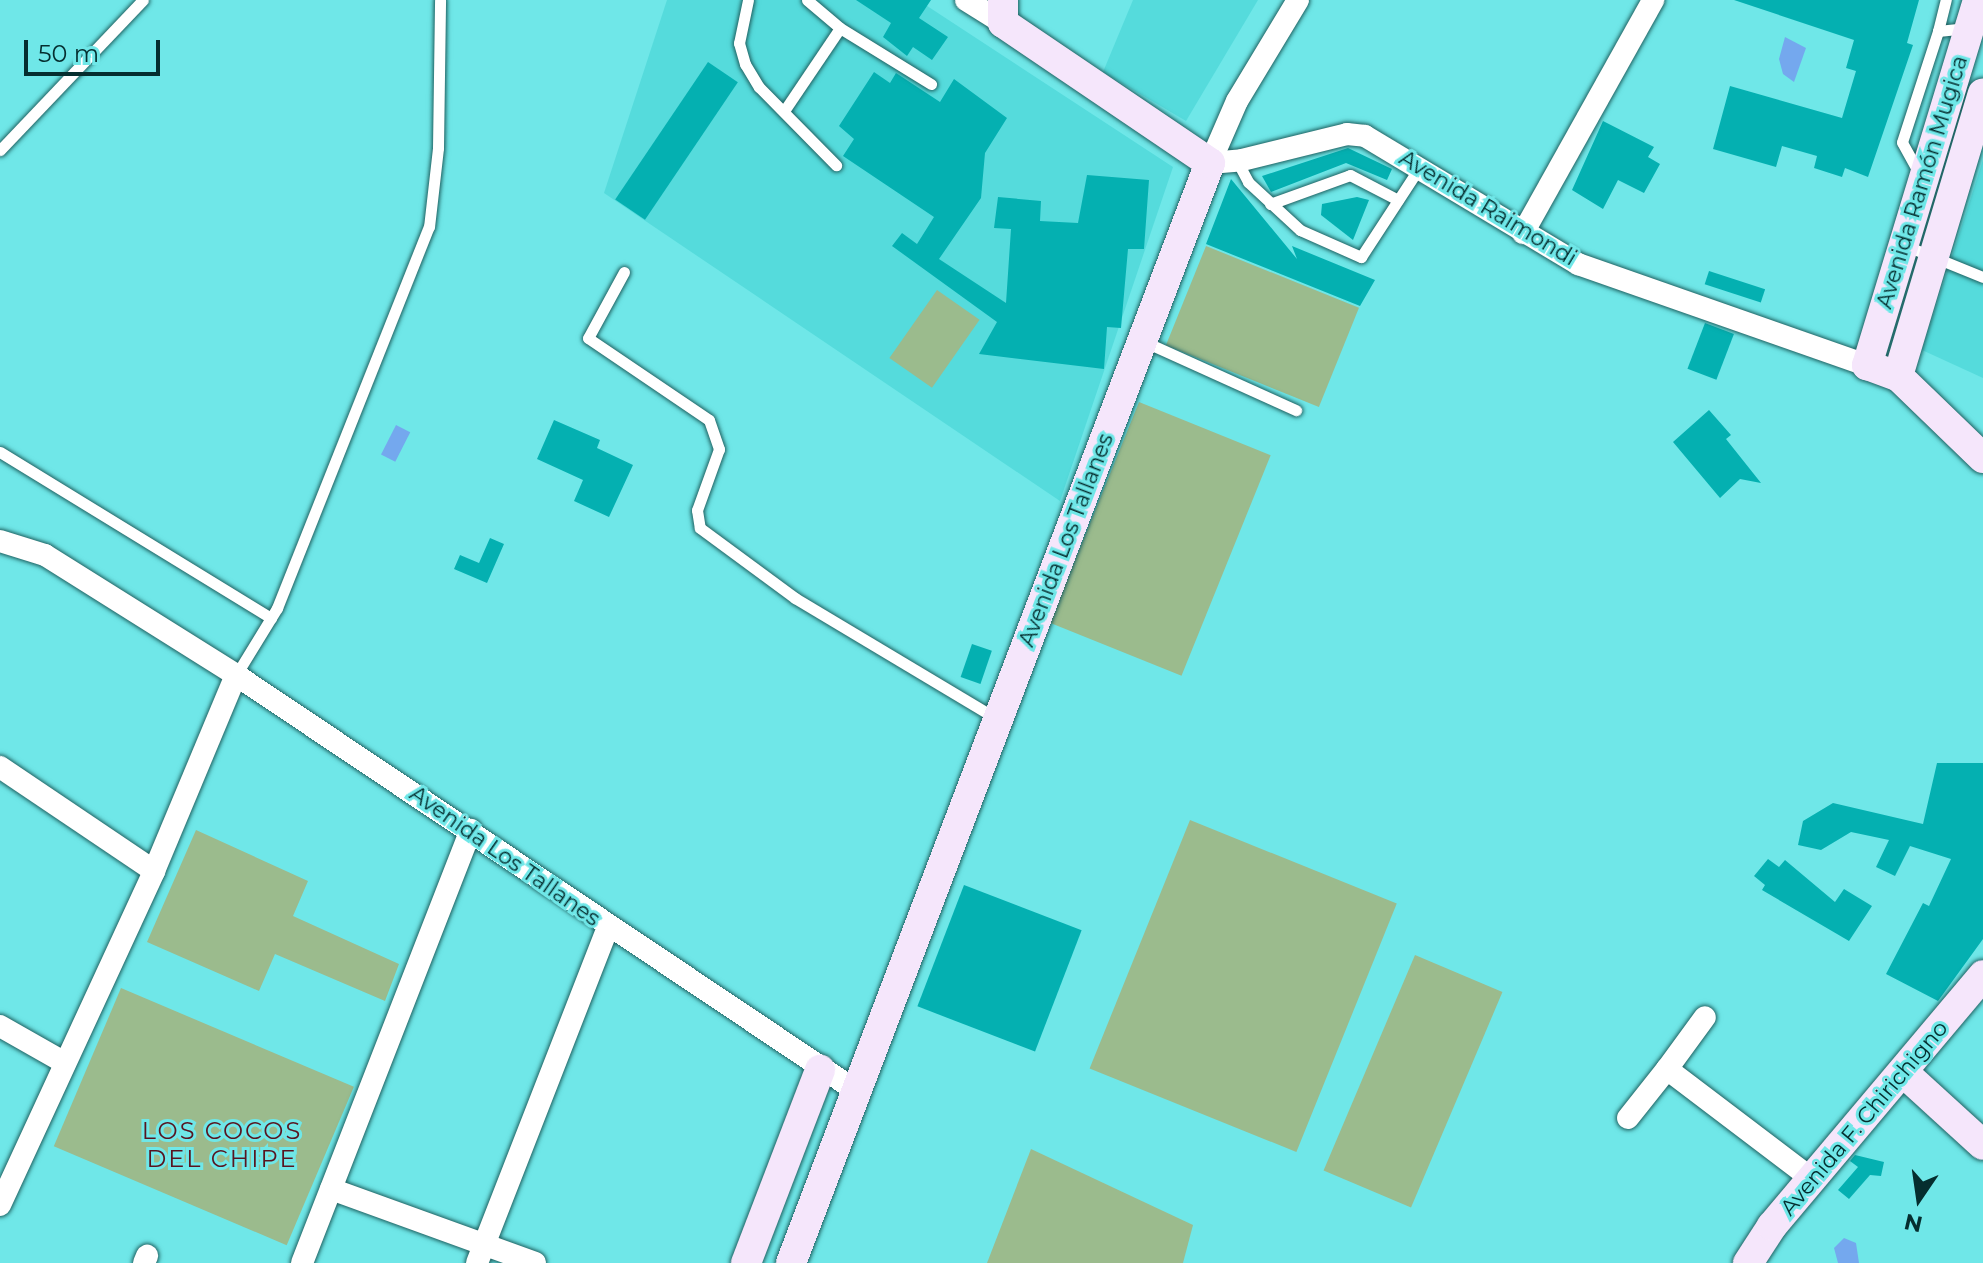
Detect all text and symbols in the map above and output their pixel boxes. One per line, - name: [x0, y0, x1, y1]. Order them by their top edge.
- scale bar: [28, 24, 164, 74]
- text: 50 m: [38, 39, 99, 68]
- street label: Avenida Ramón Mugica: [1871, 52, 1973, 312]
- street label: Avenida Raimondi: [1395, 145, 1581, 271]
- street label: Avenida Los Tallanes: [1013, 430, 1119, 650]
- street label: Avenida Los Tallanes: [405, 780, 605, 932]
- street label: Avenida F. Chirichigno: [1775, 1015, 1953, 1221]
- district label: LOS COCOS DEL CHIPE: [142, 1117, 302, 1173]
- north arrow: [1879, 1159, 1959, 1239]
- text: N: [1902, 1208, 1925, 1238]

